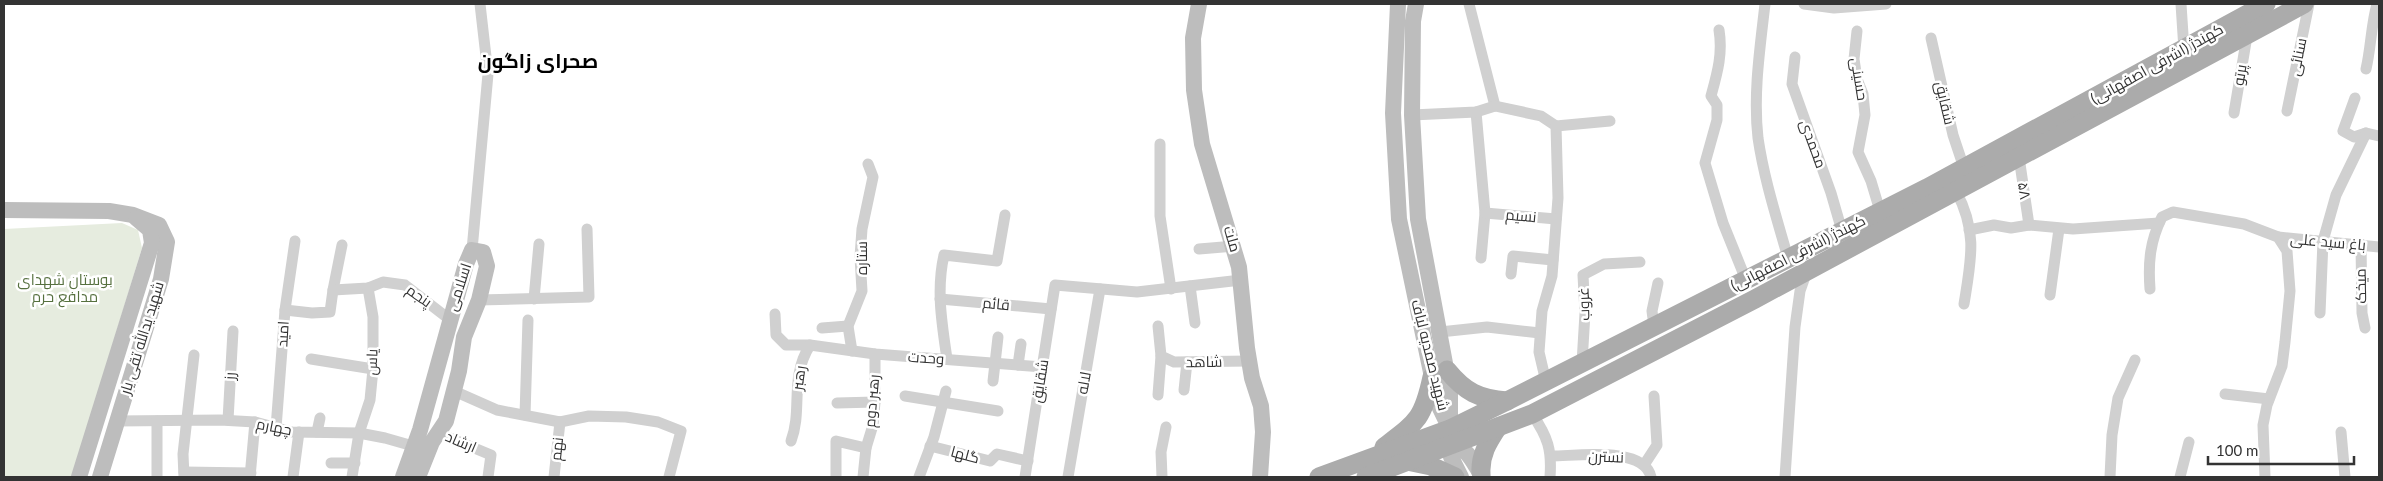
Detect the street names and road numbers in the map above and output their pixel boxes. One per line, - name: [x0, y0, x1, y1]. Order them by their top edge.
- street label: کهندژ (اشرفی اصفهانی): [2087, 19, 2227, 109]
- street label: سنائی: [2285, 36, 2311, 78]
- street label: حسینی: [1846, 56, 1872, 102]
- street label: پرتو: [2228, 63, 2252, 87]
- street label: شقایق: [1930, 79, 1960, 127]
- street label: محمدی: [1795, 117, 1831, 171]
- street label: ۵۸: [2015, 181, 2035, 201]
- street label: نسیم: [1505, 205, 1537, 227]
- street label: کهندژ (اشرفی اصفهانی): [1727, 210, 1869, 296]
- street label: ملت: [1221, 224, 1245, 254]
- street label: باغ سید علی: [2289, 229, 2367, 256]
- street label: ستاره: [852, 241, 871, 275]
- street label: اسلامی: [442, 260, 476, 314]
- street label: میخک: [2351, 268, 2369, 304]
- street label: شهید یدالله تقی یار: [115, 279, 169, 398]
- street label: پنجم: [402, 280, 436, 312]
- street label: غروب: [1573, 287, 1594, 321]
- street label: قائم: [981, 293, 1011, 315]
- street label: شهید صمدیه لباف: [1407, 297, 1453, 413]
- street label: امید: [272, 320, 292, 347]
- street label: وحدت: [907, 347, 945, 368]
- street label: یاس: [362, 348, 382, 376]
- street label: شاهد: [1185, 352, 1223, 370]
- street label: شقایق: [1027, 358, 1053, 404]
- street label: رهبر: [787, 364, 810, 393]
- street label: لاله: [1072, 370, 1094, 395]
- street label: رز: [220, 372, 239, 381]
- street label: رهبر دوم: [860, 374, 884, 428]
- street label: چهارم: [254, 414, 294, 440]
- street label: ارشاد: [443, 427, 480, 457]
- street label: نهم: [546, 436, 568, 462]
- street label: گلها: [948, 442, 982, 468]
- street label: نسترن: [1588, 446, 1624, 468]

